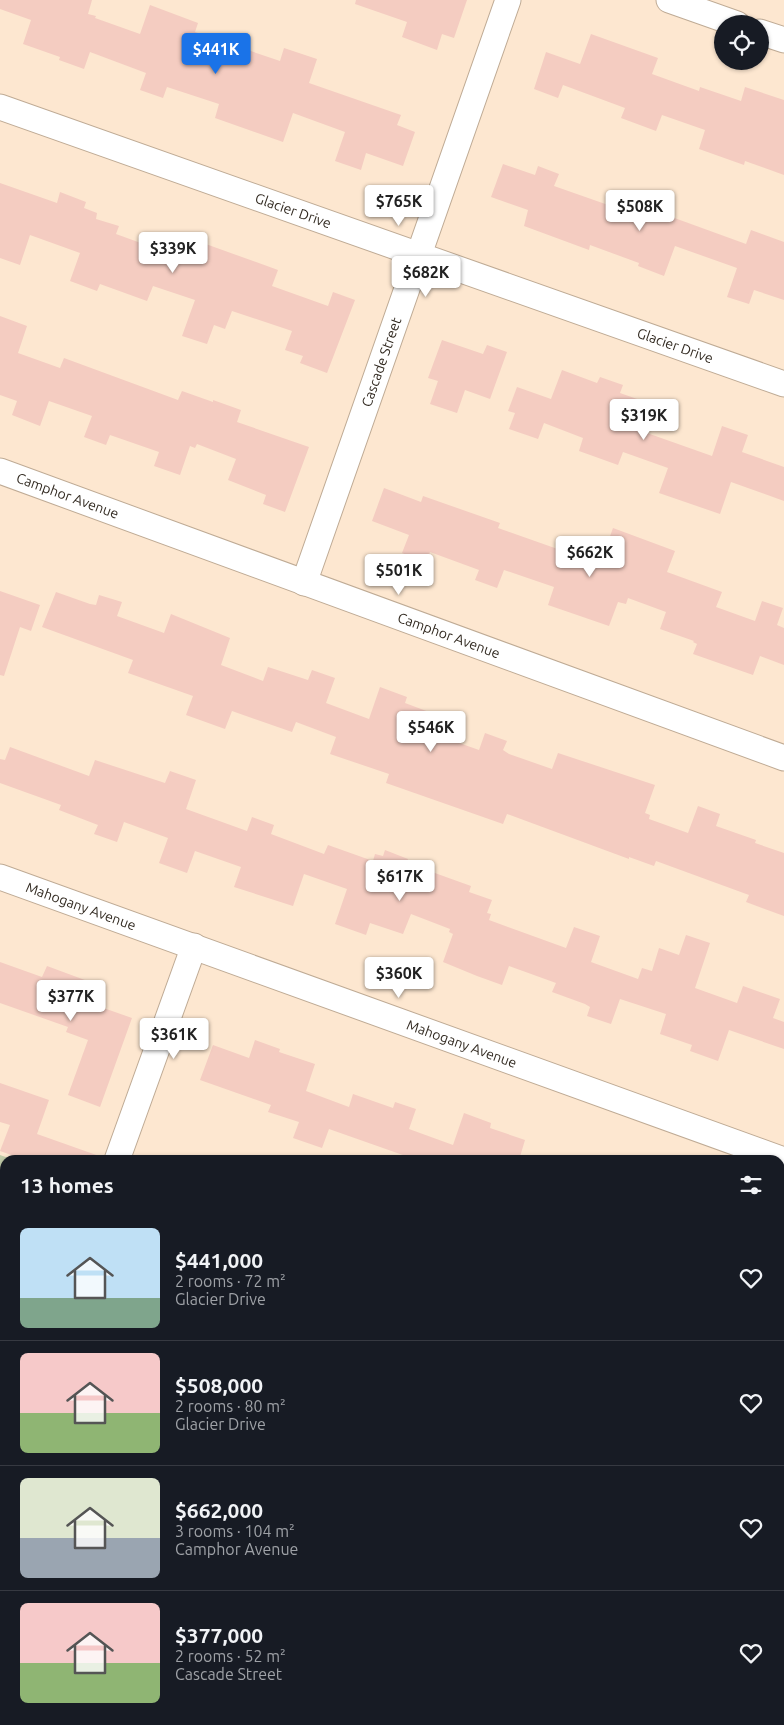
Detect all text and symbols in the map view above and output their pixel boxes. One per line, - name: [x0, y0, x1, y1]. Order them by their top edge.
- map controls: [714, 15, 769, 70]
- button: locate: [714, 15, 769, 70]
- pin: $441K: [181, 32, 251, 75]
- text: $441K: [193, 40, 239, 58]
- pin: $765K: [364, 184, 434, 227]
- street label: Glacier Drive: [253, 190, 333, 231]
- pin: $508K: [605, 190, 675, 232]
- text: $765K: [376, 192, 422, 210]
- text: $508K: [617, 197, 663, 215]
- pin: $339K: [138, 232, 208, 274]
- text: $339K: [150, 239, 196, 257]
- pin: $682K: [391, 256, 461, 298]
- text: $682K: [403, 263, 449, 281]
- street label: Cascade Street: [358, 315, 404, 409]
- street label: Glacier Drive: [635, 325, 715, 366]
- pin: $319K: [609, 398, 679, 441]
- text: $319K: [621, 406, 667, 424]
- street label: Camphor Avenue: [14, 470, 121, 522]
- pin: $662K: [555, 536, 625, 578]
- text: $662K: [567, 543, 613, 561]
- pin: $501K: [364, 554, 434, 596]
- text: $501K: [376, 561, 422, 579]
- street label: Camphor Avenue: [395, 609, 502, 661]
- pin: $546K: [396, 710, 466, 753]
- text: $546K: [408, 718, 454, 736]
- pin: $617K: [365, 860, 435, 902]
- text: $617K: [377, 867, 423, 885]
- street label: Mahogany Avenue: [24, 879, 138, 933]
- pin: $360K: [364, 956, 434, 999]
- text: $360K: [376, 964, 422, 982]
- pin: $377K: [36, 980, 106, 1022]
- text: $377K: [48, 987, 94, 1005]
- street label: Mahogany Avenue: [405, 1017, 519, 1071]
- pin: $361K: [139, 1018, 209, 1060]
- text: $361K: [151, 1025, 197, 1043]
- icon: filters: [737, 1171, 765, 1199]
- text: 13 homes: [20, 1173, 114, 1197]
- icon: home: [60, 1248, 120, 1308]
- text: $441,000: [175, 1248, 263, 1272]
- icon: heart: [737, 1264, 765, 1292]
- text: 2 rooms · 72 m²: [175, 1272, 286, 1290]
- text: Glacier Drive: [175, 1290, 266, 1308]
- icon: home: [60, 1373, 120, 1433]
- text: $508,000: [175, 1373, 263, 1397]
- icon: heart: [737, 1389, 765, 1417]
- text: 2 rooms · 80 m²: [175, 1397, 286, 1415]
- text: Glacier Drive: [175, 1415, 266, 1433]
- icon: home: [60, 1498, 120, 1558]
- text: $662,000: [175, 1498, 263, 1522]
- icon: heart: [737, 1514, 765, 1542]
- text: 3 rooms · 104 m²: [175, 1522, 295, 1540]
- text: Camphor Avenue: [175, 1540, 298, 1558]
- icon: home: [60, 1623, 120, 1683]
- text: $377,000: [175, 1623, 263, 1647]
- icon: heart: [737, 1639, 765, 1667]
- text: 2 rooms · 52 m²: [175, 1647, 286, 1665]
- text: Cascade Street: [175, 1665, 282, 1683]

